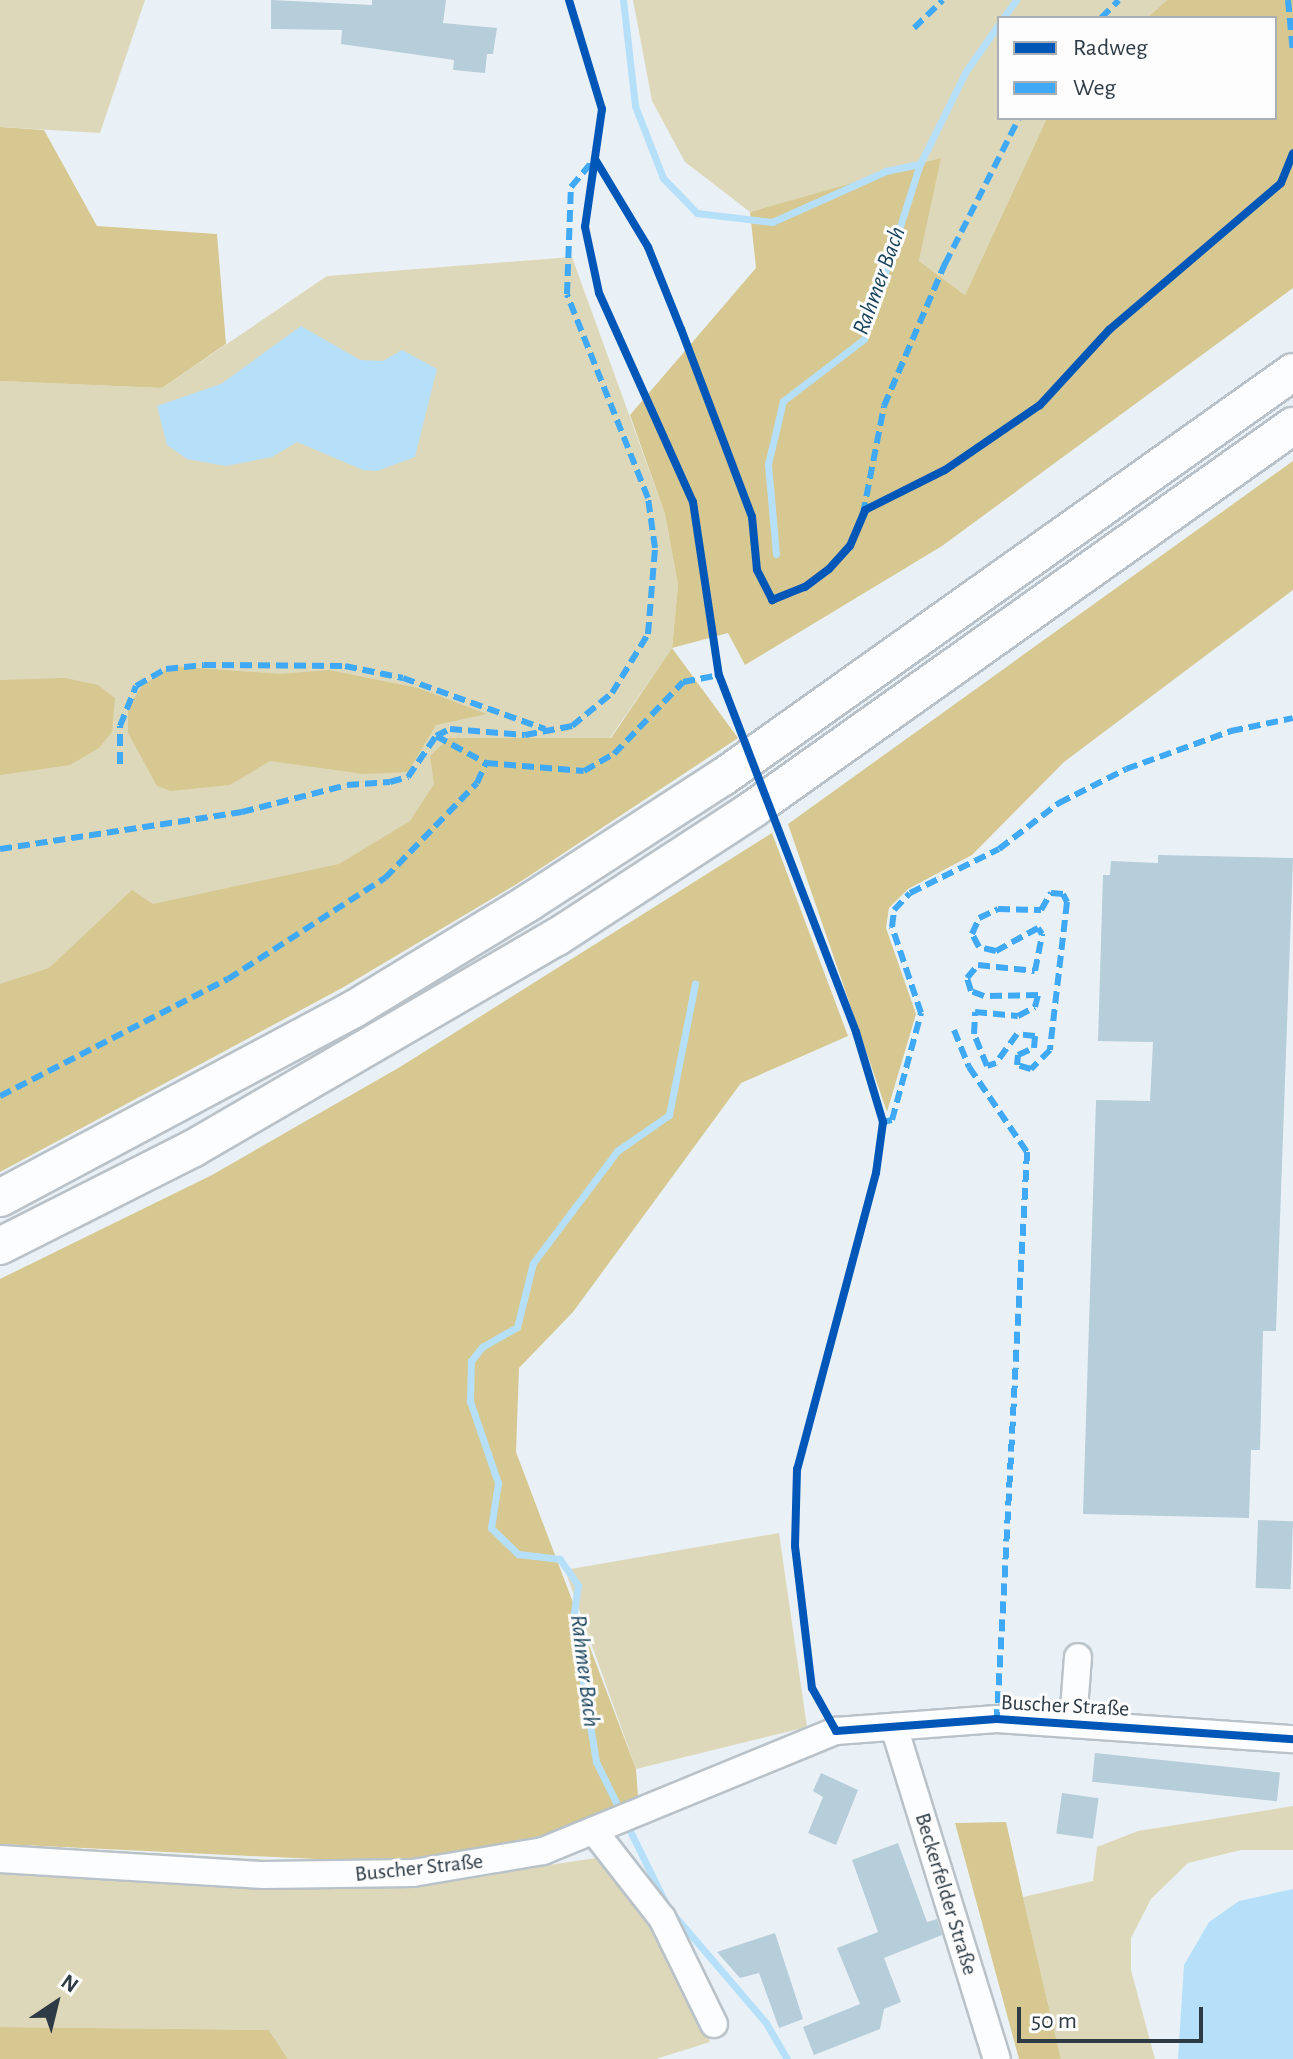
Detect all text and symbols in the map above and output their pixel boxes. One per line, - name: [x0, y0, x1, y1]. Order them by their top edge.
- legend: [997, 16, 1277, 120]
- text: Radweg: [1073, 36, 1148, 60]
- text: Weg: [1073, 76, 1116, 100]
- water label: Rahmer Bach: [847, 223, 913, 339]
- water label: Rahmer Bach: [563, 1613, 605, 1729]
- street label: Buscher Straße: [1000, 1689, 1130, 1723]
- street label: Beckerfelder Straße: [909, 1810, 983, 1978]
- street label: Buscher Straße: [354, 1848, 484, 1888]
- north arrow: [16, 1963, 96, 2043]
- text: N: [57, 1970, 82, 1997]
- scale bar: [1021, 1991, 1207, 2041]
- text: 50 m: [1031, 2009, 1077, 2033]

